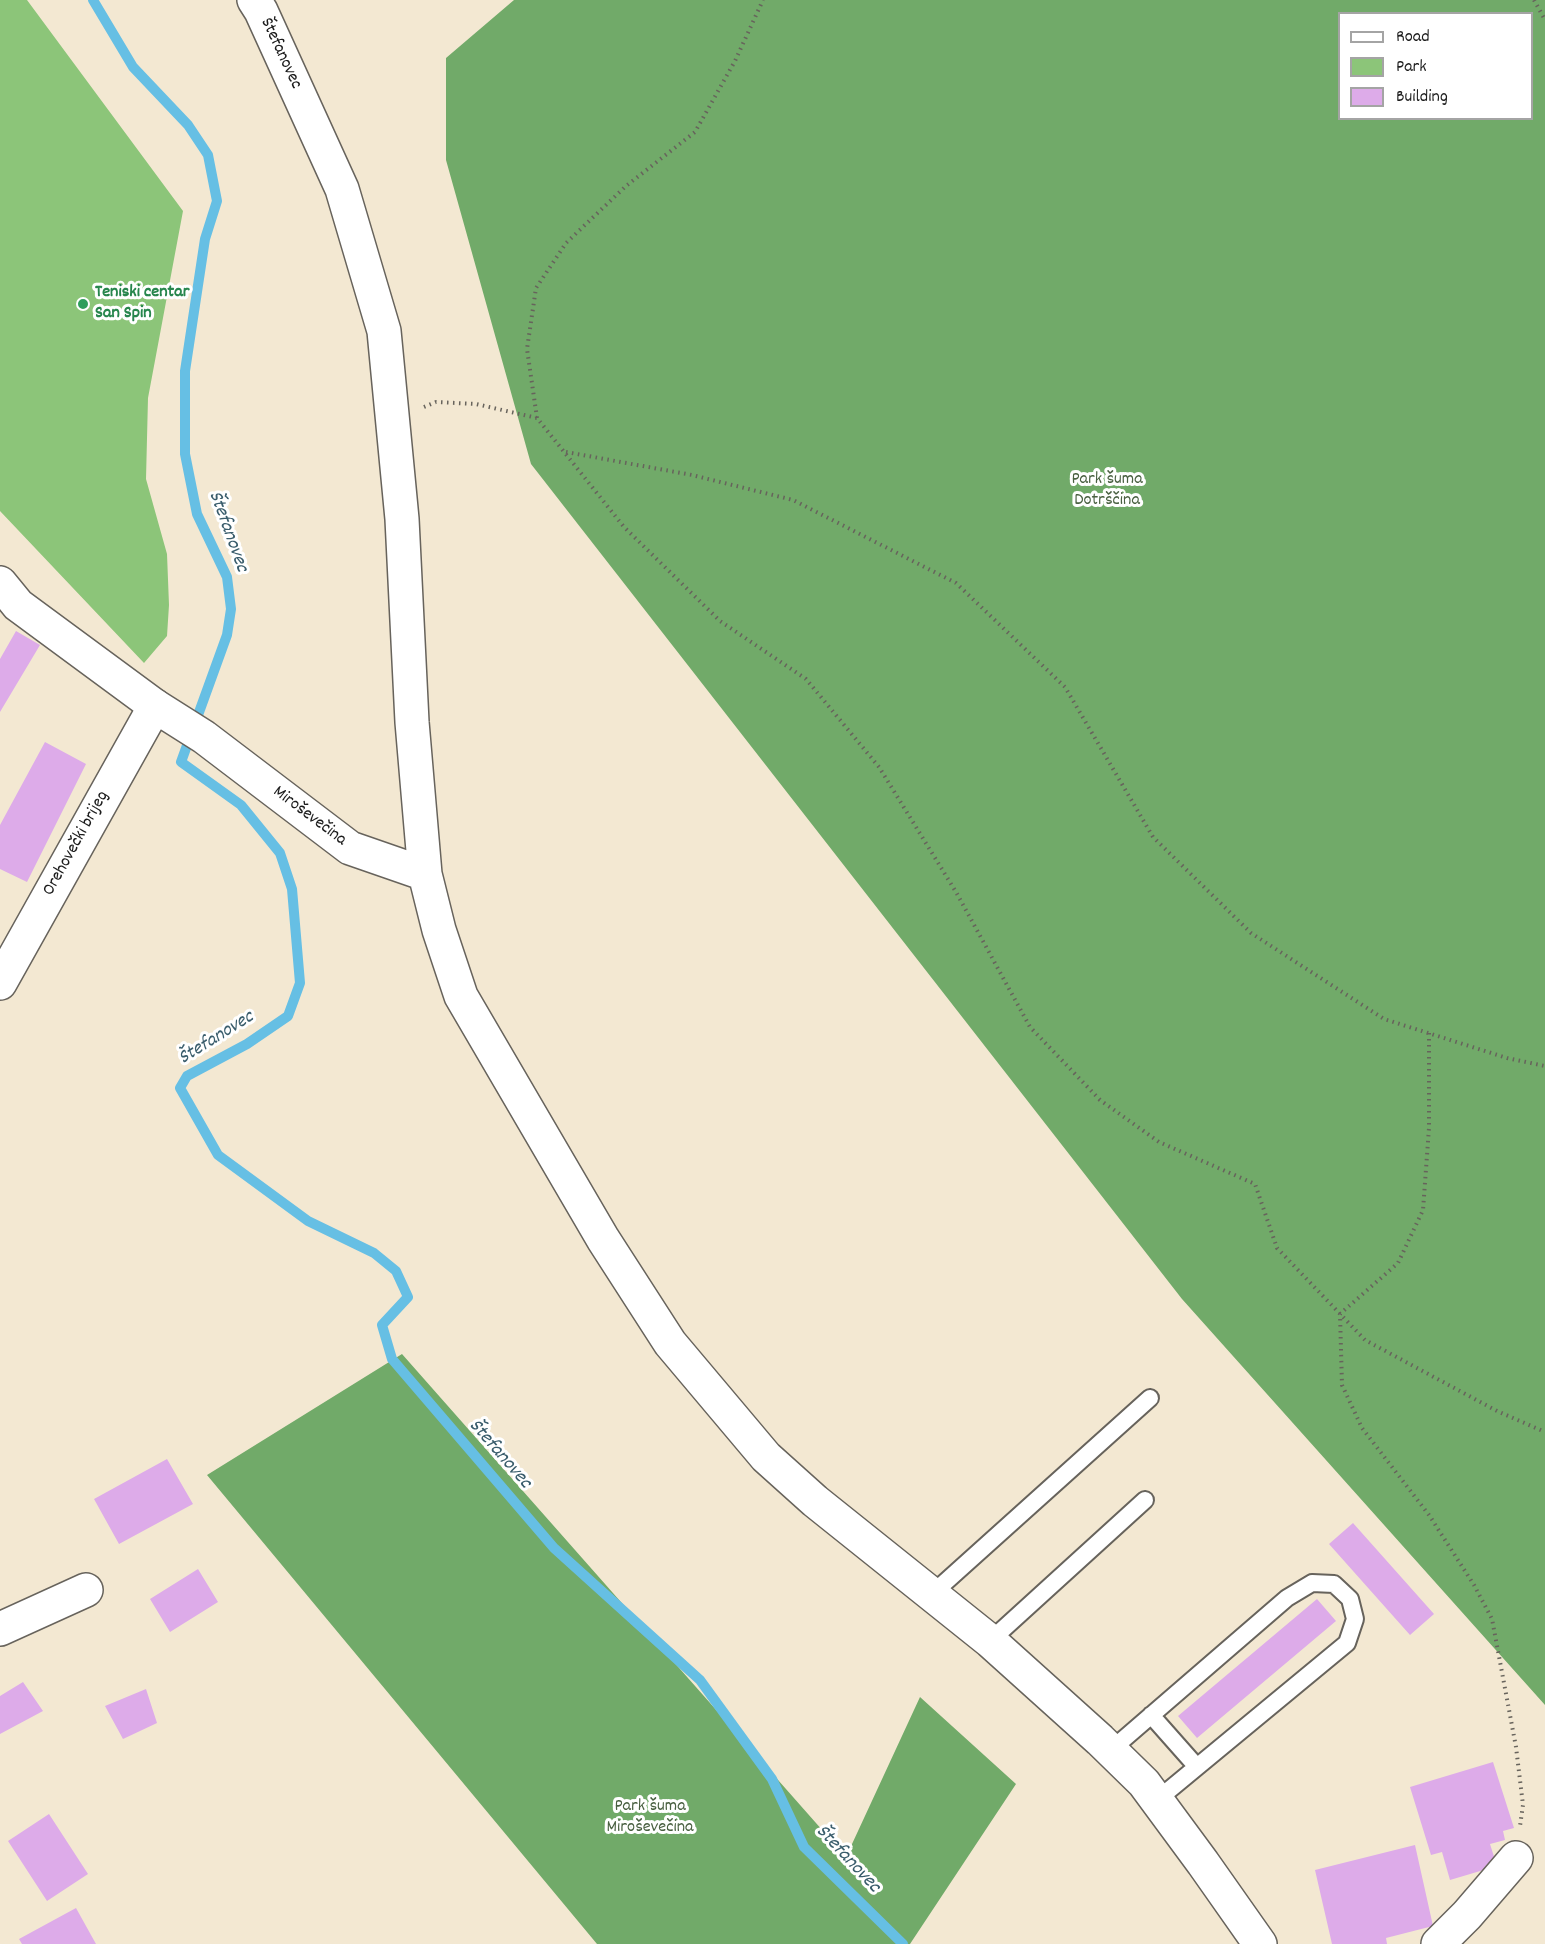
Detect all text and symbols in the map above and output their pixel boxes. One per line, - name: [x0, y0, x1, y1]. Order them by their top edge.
- legend: [1338, 12, 1533, 120]
- street label: Štefanovec: [254, 15, 306, 93]
- text: Road: [1396, 25, 1430, 50]
- text: Park: [1396, 55, 1427, 80]
- text: Building: [1396, 85, 1448, 110]
- place label: Teniski centar San Spin: [95, 283, 189, 326]
- marker: Teniski centar San Spin: [76, 297, 90, 311]
- park label: Park šuma Dotrščina: [1071, 470, 1143, 512]
- water label: Štefanovec: [201, 488, 253, 576]
- street label: Miroševečina: [268, 782, 350, 852]
- street label: Orehovečki brijeg: [39, 788, 115, 900]
- water label: Štefanovec: [175, 1007, 259, 1071]
- water label: Štefanovec: [462, 1415, 536, 1495]
- park label: Park šuma Miroševečina: [607, 1797, 693, 1840]
- water label: Štefanovec: [810, 1821, 884, 1899]

